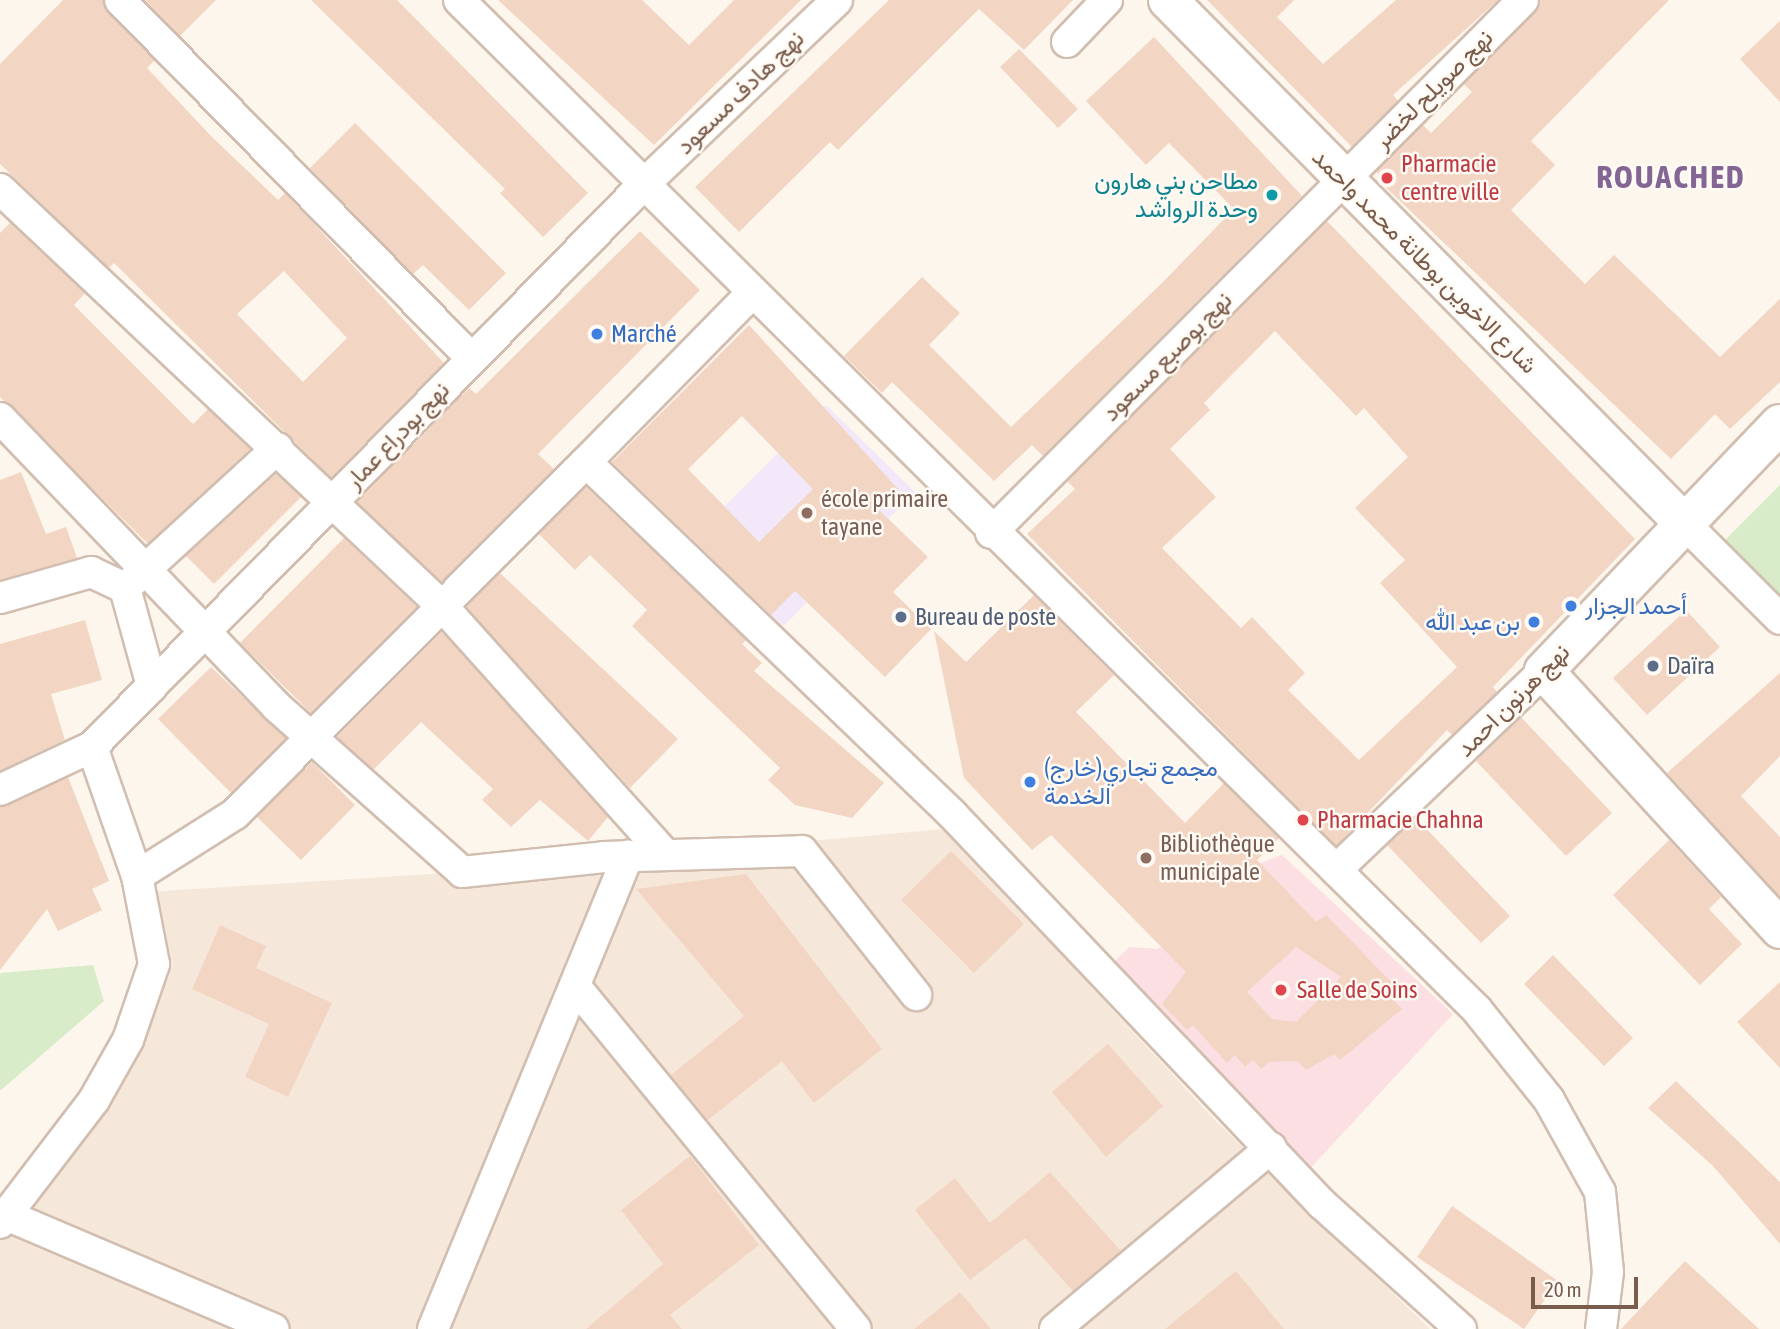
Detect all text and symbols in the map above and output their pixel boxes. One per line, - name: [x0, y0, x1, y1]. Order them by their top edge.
- street label: نهج صويلح لخضر: [1367, 23, 1499, 155]
- street label: نهج هادف مسعود: [670, 24, 810, 160]
- street label: شارع الاخوين بوطانة محمد واحمد: [1306, 142, 1544, 380]
- place label: Pharmacie centre ville: [1401, 150, 1499, 206]
- district label: ROUACHED: [1597, 158, 1745, 196]
- place label: مطاحن بني هارون وحدة الرواشد: [1094, 167, 1258, 223]
- marker: Pharmacie centre ville: [1379, 170, 1395, 186]
- marker: مطاحن بني هارون وحدة الرواشد: [1264, 187, 1280, 203]
- street label: نهج بوصبع مسعود: [1096, 285, 1238, 427]
- place label: Marché: [611, 320, 677, 348]
- marker: Marché: [589, 326, 605, 342]
- street label: نهج بودراع عمار: [339, 375, 455, 495]
- place label: école primaire tayane: [821, 485, 948, 541]
- marker: école primaire tayane: [799, 505, 815, 521]
- place label: أحمد الجزار: [1585, 592, 1687, 620]
- marker: أحمد الجزار: [1563, 598, 1579, 614]
- place label: Bureau de poste: [915, 603, 1056, 631]
- place label: بن عبد الله: [1425, 608, 1520, 636]
- marker: Bureau de poste: [893, 609, 909, 625]
- marker: بن عبد الله: [1526, 614, 1542, 630]
- street label: نهج هرنون احمد: [1450, 637, 1576, 763]
- place label: Daïra: [1667, 652, 1715, 680]
- marker: Daïra: [1645, 658, 1661, 674]
- place label: (مجمع تجاري(خارج الخدمة: [1044, 754, 1218, 810]
- marker: (مجمع تجاري(خارج الخدمة: [1022, 774, 1038, 790]
- place label: Pharmacie Chahna: [1317, 806, 1484, 834]
- marker: Pharmacie Chahna: [1295, 812, 1311, 828]
- place label: Bibliothèque municipale: [1160, 830, 1275, 886]
- marker: Bibliothèque municipale: [1138, 850, 1154, 866]
- place label: Salle de Soins: [1297, 976, 1417, 1004]
- marker: Salle de Soins: [1271, 980, 1291, 1000]
- scale bar: [1535, 1262, 1642, 1306]
- text: 20 m: [1544, 1277, 1582, 1301]

